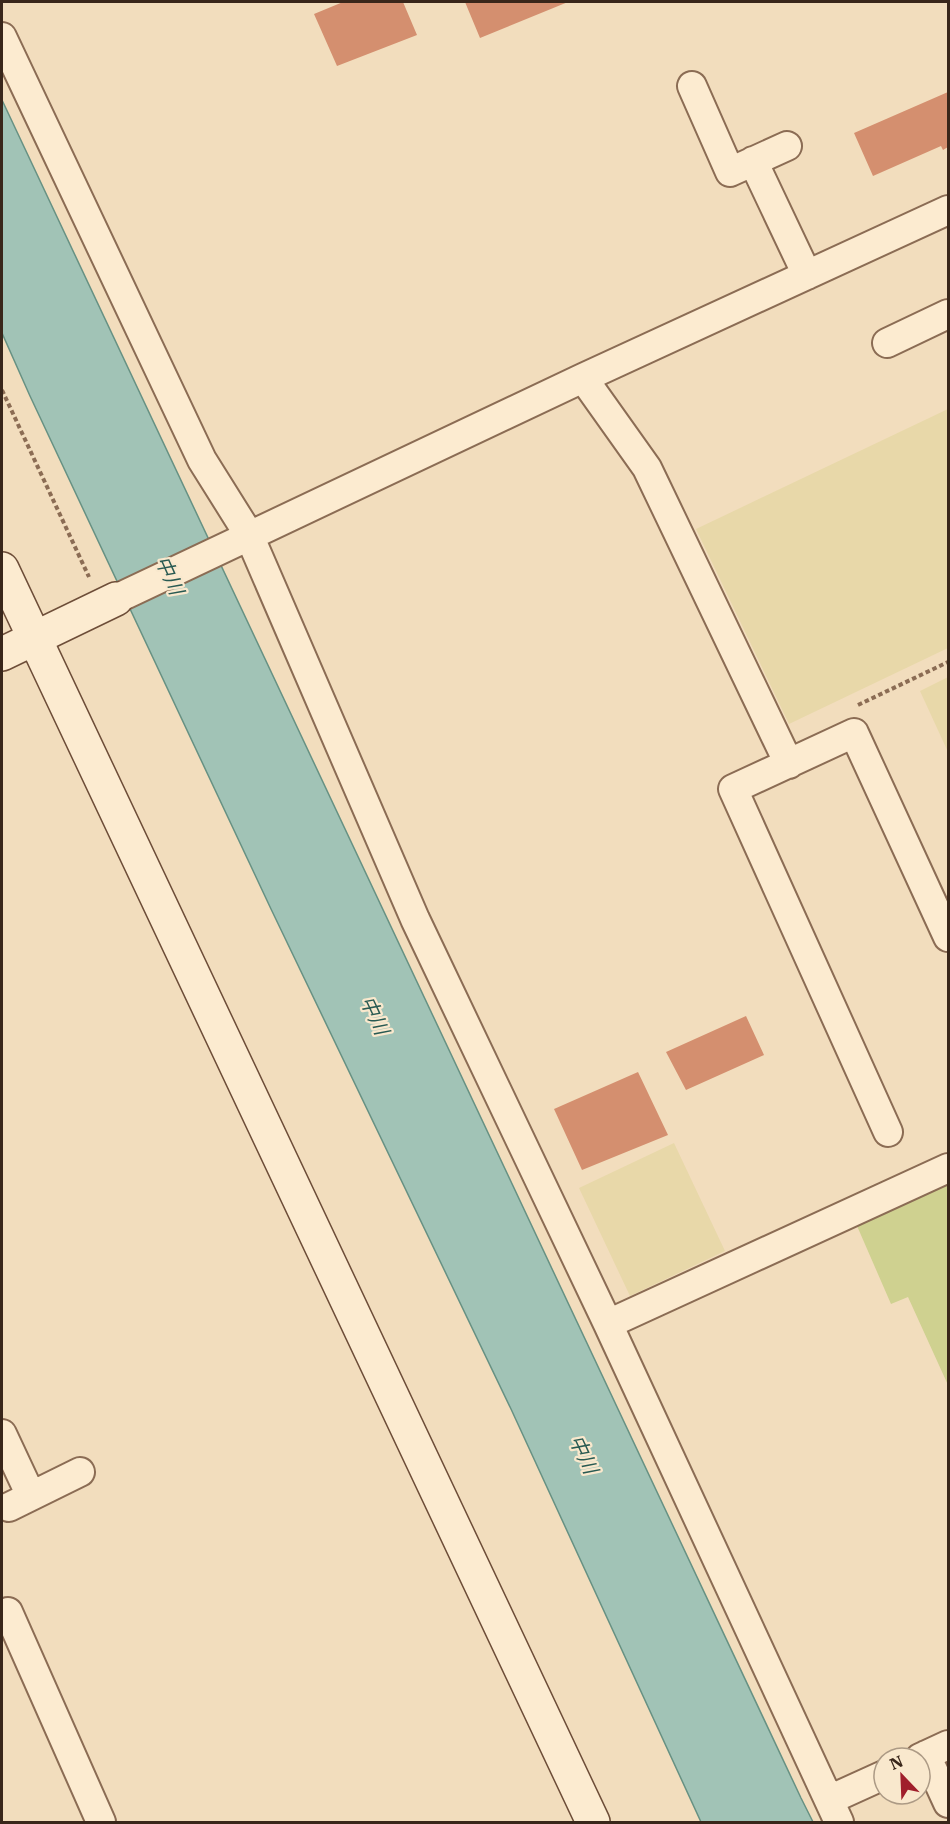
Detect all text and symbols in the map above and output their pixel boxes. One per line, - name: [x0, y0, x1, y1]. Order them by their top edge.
- water label: 中川: [150, 551, 191, 601]
- water label: 中川: [354, 991, 397, 1041]
- water label: 中川: [563, 1430, 606, 1480]
- north arrow: [872, 1746, 932, 1806]
- text: N: [886, 1751, 906, 1774]

